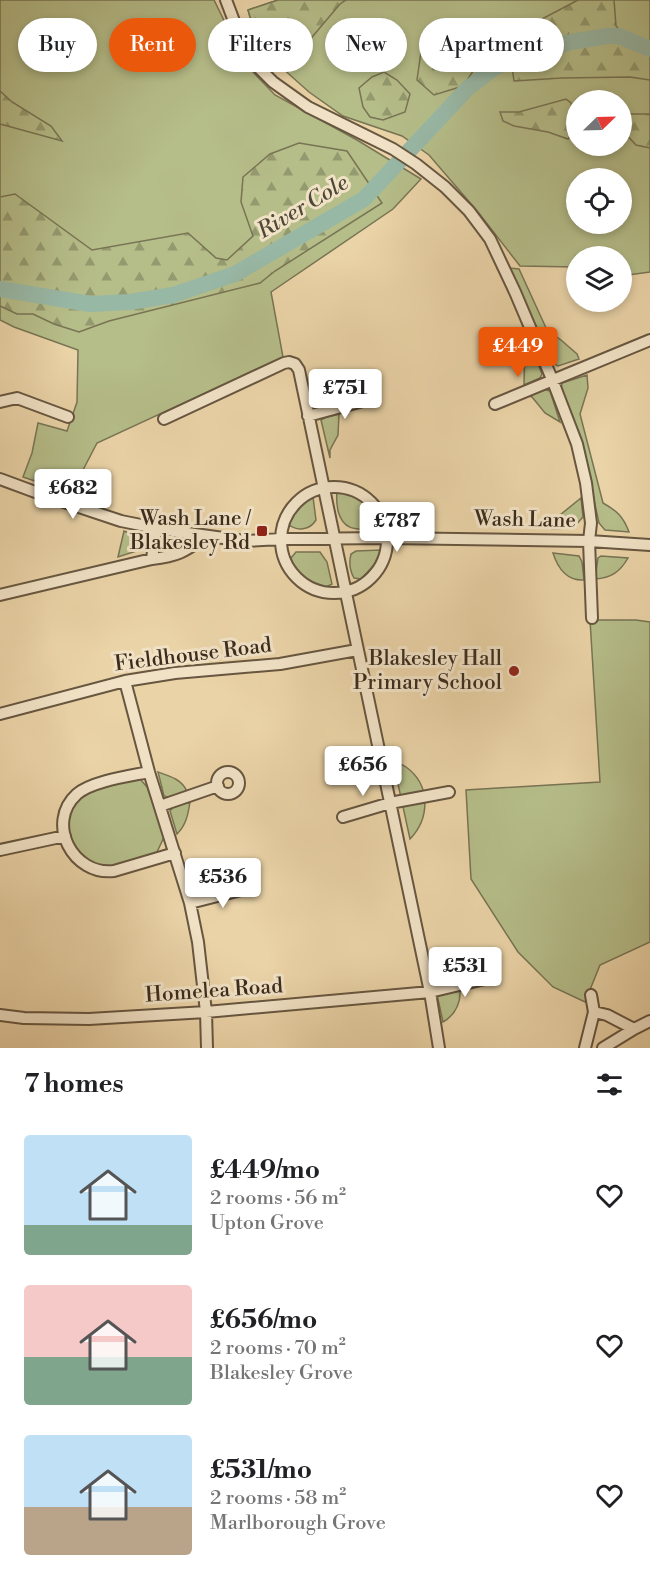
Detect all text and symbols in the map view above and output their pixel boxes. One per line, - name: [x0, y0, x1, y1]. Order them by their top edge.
- chip: Buy: [18, 18, 97, 72]
- chip: Rent: [109, 18, 196, 72]
- chip: Filters: [208, 18, 313, 72]
- chip: New: [325, 18, 407, 72]
- chip: Apartment: [419, 18, 564, 72]
- north arrow: [566, 90, 632, 156]
- map controls: [566, 90, 632, 312]
- button: locate: [566, 168, 632, 234]
- water label: River Cole: [252, 169, 354, 245]
- button: layers: [566, 246, 632, 312]
- pin: £449: [482, 327, 554, 378]
- text: £449: [493, 334, 543, 359]
- pin: £751: [309, 369, 381, 420]
- text: £751: [323, 376, 367, 401]
- pin: £682: [37, 469, 109, 520]
- text: £682: [48, 476, 98, 501]
- pin: £787: [361, 502, 433, 553]
- place label: Wash Lane / Blakesley Rd: [129, 506, 252, 556]
- street label: Wash Lane: [473, 506, 576, 534]
- text: £787: [374, 509, 420, 534]
- marker: Wash Lane / Blakesley Rd: [255, 524, 269, 538]
- street label: Fieldhouse Road: [113, 632, 273, 678]
- place label: Blakesley Hall Primary School: [353, 646, 502, 696]
- marker: Blakesley Hall Primary School: [507, 664, 521, 678]
- pin: £656: [327, 746, 399, 797]
- text: £656: [339, 753, 387, 778]
- pin: £536: [187, 858, 259, 909]
- text: £536: [199, 865, 247, 890]
- pin: £531: [429, 947, 501, 998]
- text: £531: [443, 954, 487, 979]
- street label: Homelea Road: [144, 973, 284, 1009]
- text: 7 homes: [24, 1068, 124, 1100]
- icon: filters: [593, 1068, 626, 1101]
- text: £449/mo: [210, 1154, 320, 1186]
- icon: home: [72, 1159, 144, 1231]
- icon: heart: [593, 1179, 626, 1212]
- text: 2 rooms · 56 m²: [210, 1186, 346, 1211]
- text: Upton Grove: [210, 1211, 324, 1236]
- text: £656/mo: [210, 1304, 317, 1336]
- icon: home: [72, 1309, 144, 1381]
- icon: heart: [593, 1329, 626, 1362]
- text: 2 rooms · 70 m²: [210, 1336, 346, 1361]
- text: Blakesley Grove: [210, 1361, 353, 1386]
- text: £531/mo: [210, 1454, 312, 1486]
- icon: home: [72, 1459, 144, 1531]
- icon: heart: [593, 1479, 626, 1512]
- text: 2 rooms · 58 m²: [210, 1486, 346, 1511]
- text: Marlborough Grove: [210, 1511, 386, 1536]

